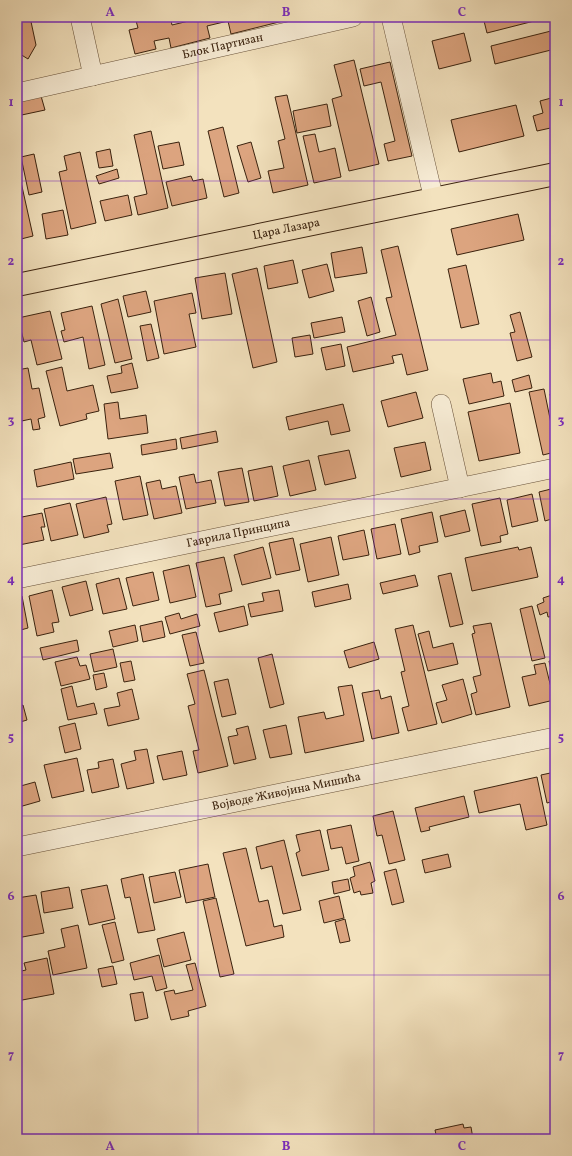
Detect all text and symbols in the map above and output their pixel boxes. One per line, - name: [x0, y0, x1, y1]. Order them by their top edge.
- text: A: [105, 4, 115, 22]
- text: B: [282, 4, 291, 22]
- text: C: [458, 4, 466, 22]
- street label: Блок Партизан: [181, 30, 265, 63]
- text: 1: [8, 94, 14, 112]
- text: 1: [558, 94, 564, 112]
- street label: Цара Лазара: [251, 215, 321, 244]
- text: 2: [8, 253, 15, 271]
- text: 2: [558, 253, 565, 271]
- text: 3: [8, 412, 15, 430]
- text: 3: [558, 412, 565, 430]
- street label: Гаврила Принципа: [185, 515, 292, 552]
- text: 4: [7, 571, 15, 589]
- text: 4: [557, 571, 565, 589]
- text: 5: [8, 729, 14, 747]
- text: 5: [558, 729, 564, 747]
- street label: Војводе Живојина Мишића: [211, 769, 362, 815]
- text: 6: [7, 888, 15, 906]
- text: 6: [557, 888, 565, 906]
- text: 7: [8, 1047, 14, 1065]
- text: 7: [558, 1047, 564, 1065]
- text: A: [105, 1138, 115, 1156]
- text: B: [282, 1138, 291, 1156]
- text: C: [458, 1138, 466, 1156]

